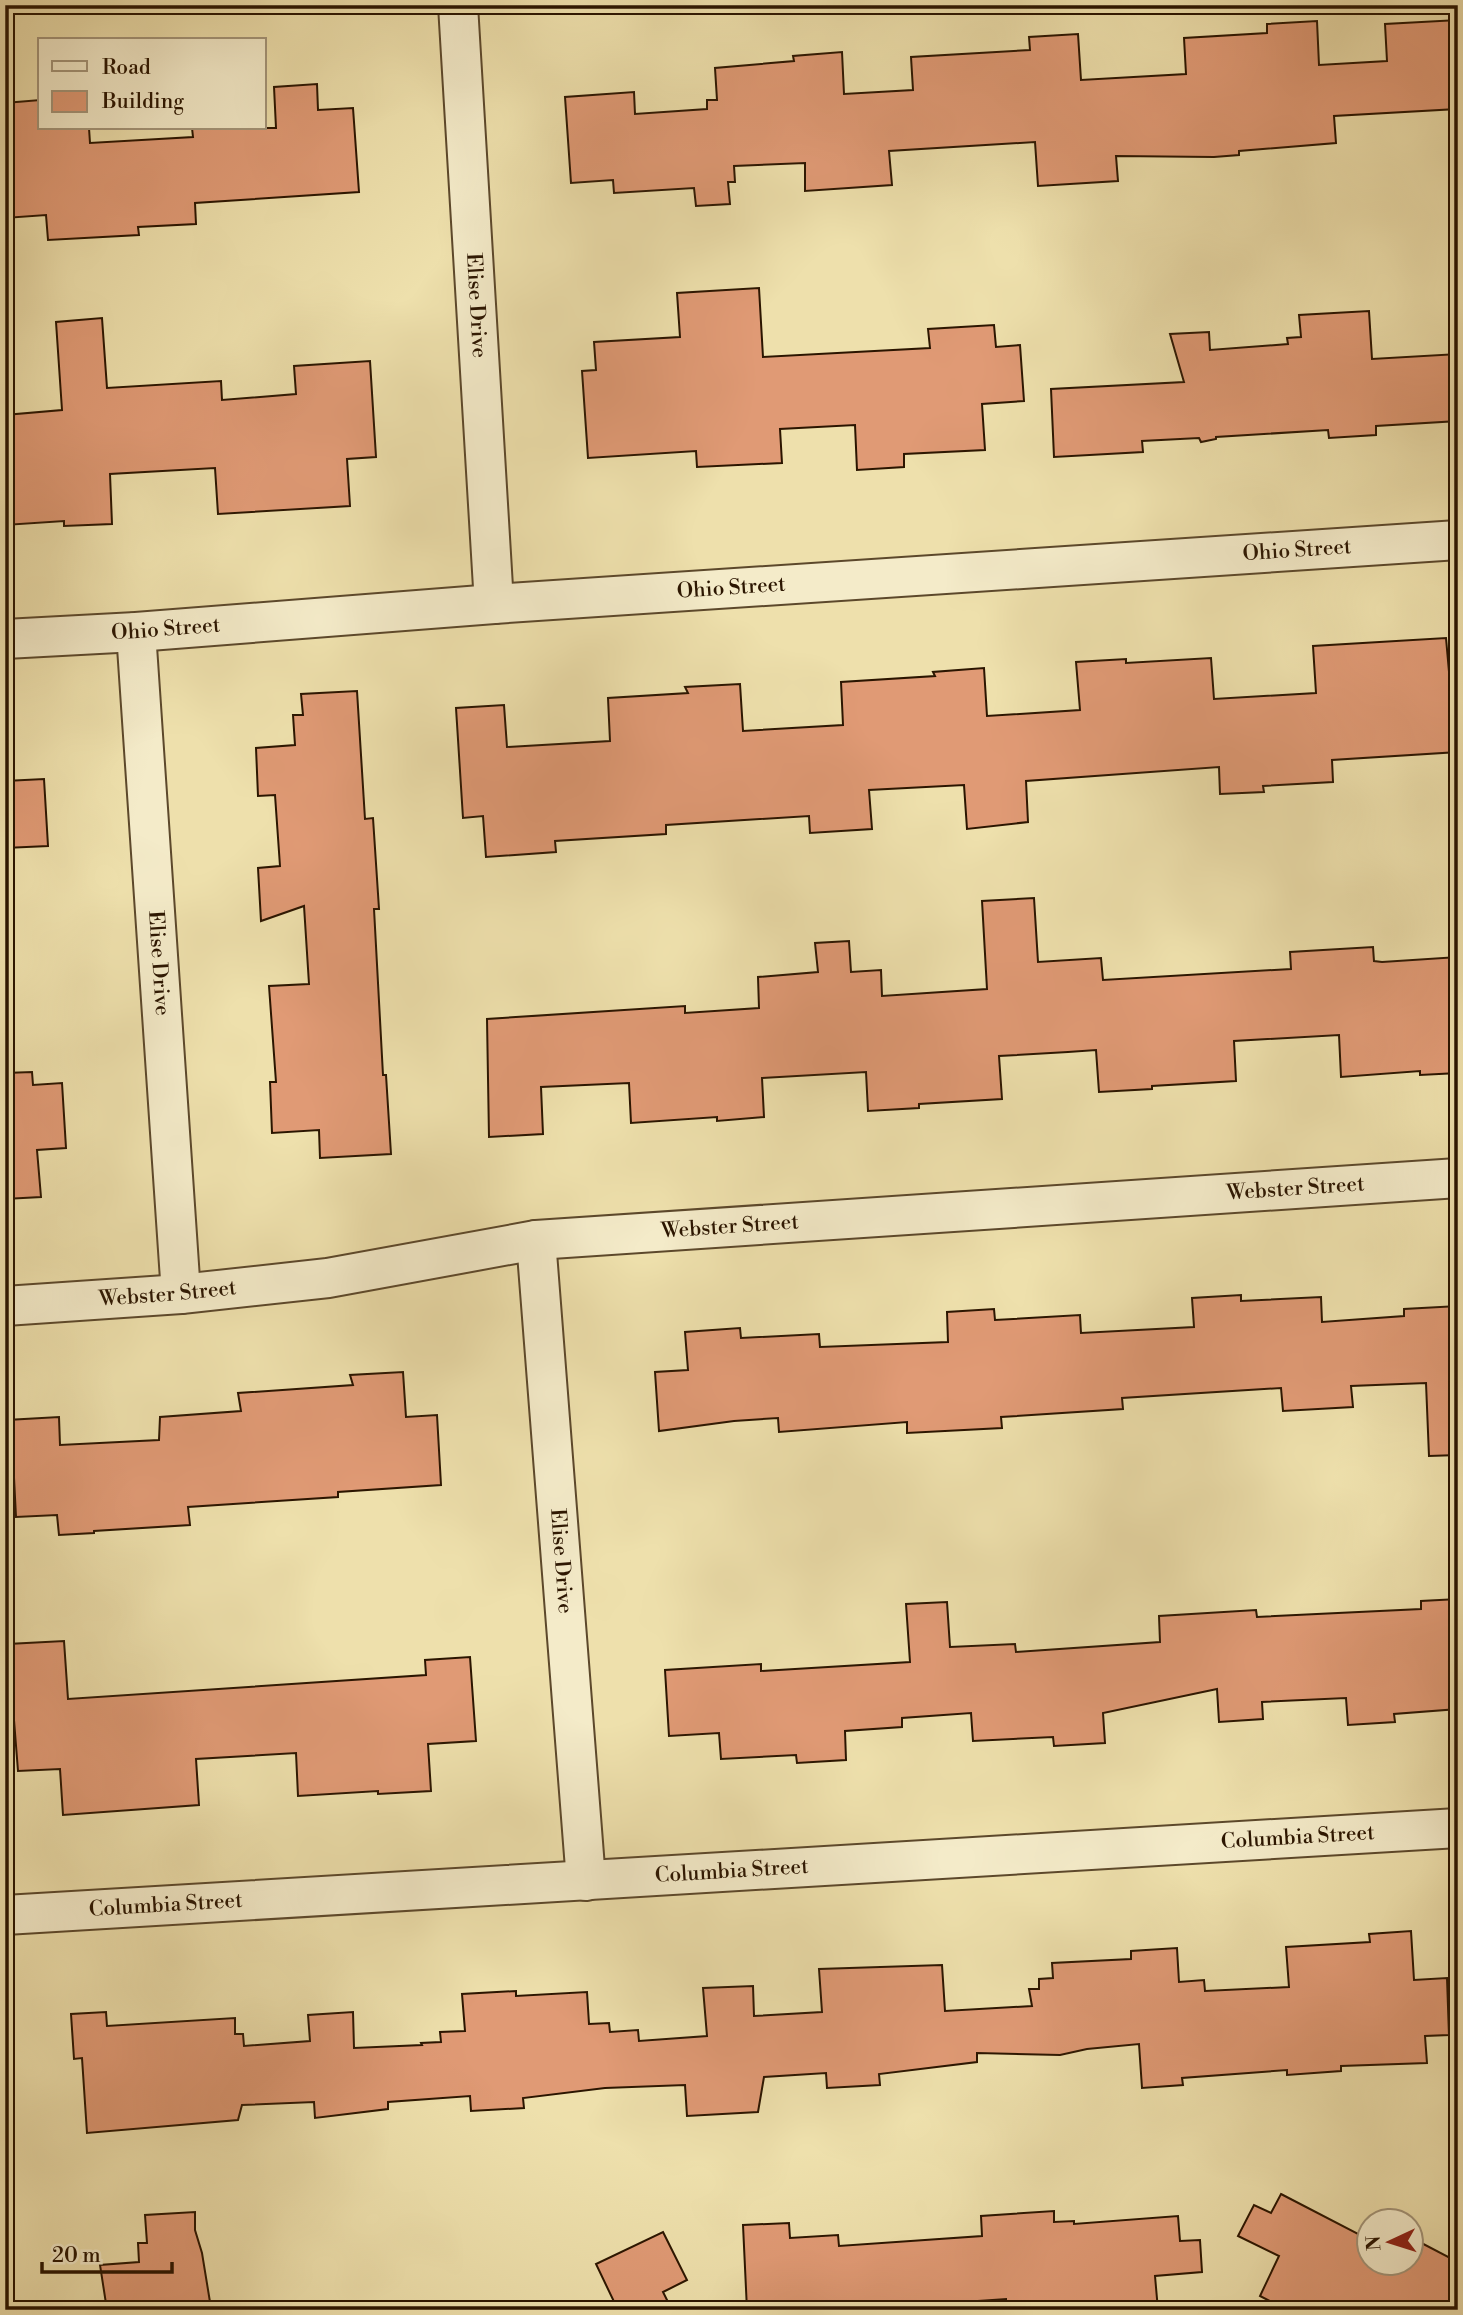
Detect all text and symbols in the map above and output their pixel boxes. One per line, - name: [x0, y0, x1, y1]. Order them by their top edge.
- legend: [38, 38, 266, 130]
- text: Road: [102, 55, 151, 81]
- text: Building: [101, 89, 184, 115]
- street label: Elise Drive: [460, 252, 492, 359]
- street label: Ohio Street: [1242, 534, 1353, 567]
- street label: Ohio Street: [676, 572, 787, 605]
- street label: Ohio Street: [111, 612, 222, 646]
- street label: Elise Drive: [142, 910, 175, 1017]
- street label: Webster Street: [1225, 1171, 1366, 1207]
- street label: Webster Street: [659, 1209, 800, 1245]
- street label: Webster Street: [97, 1275, 238, 1313]
- street label: Elise Drive: [544, 1508, 578, 1615]
- street label: Columbia Street: [1220, 1820, 1376, 1855]
- street label: Columbia Street: [654, 1854, 810, 1889]
- street label: Columbia Street: [88, 1888, 244, 1923]
- north arrow: [1354, 2206, 1424, 2276]
- scale bar: [42, 2231, 172, 2275]
- text: N: [1362, 2235, 1387, 2251]
- text: 20 m: [52, 2243, 101, 2269]

